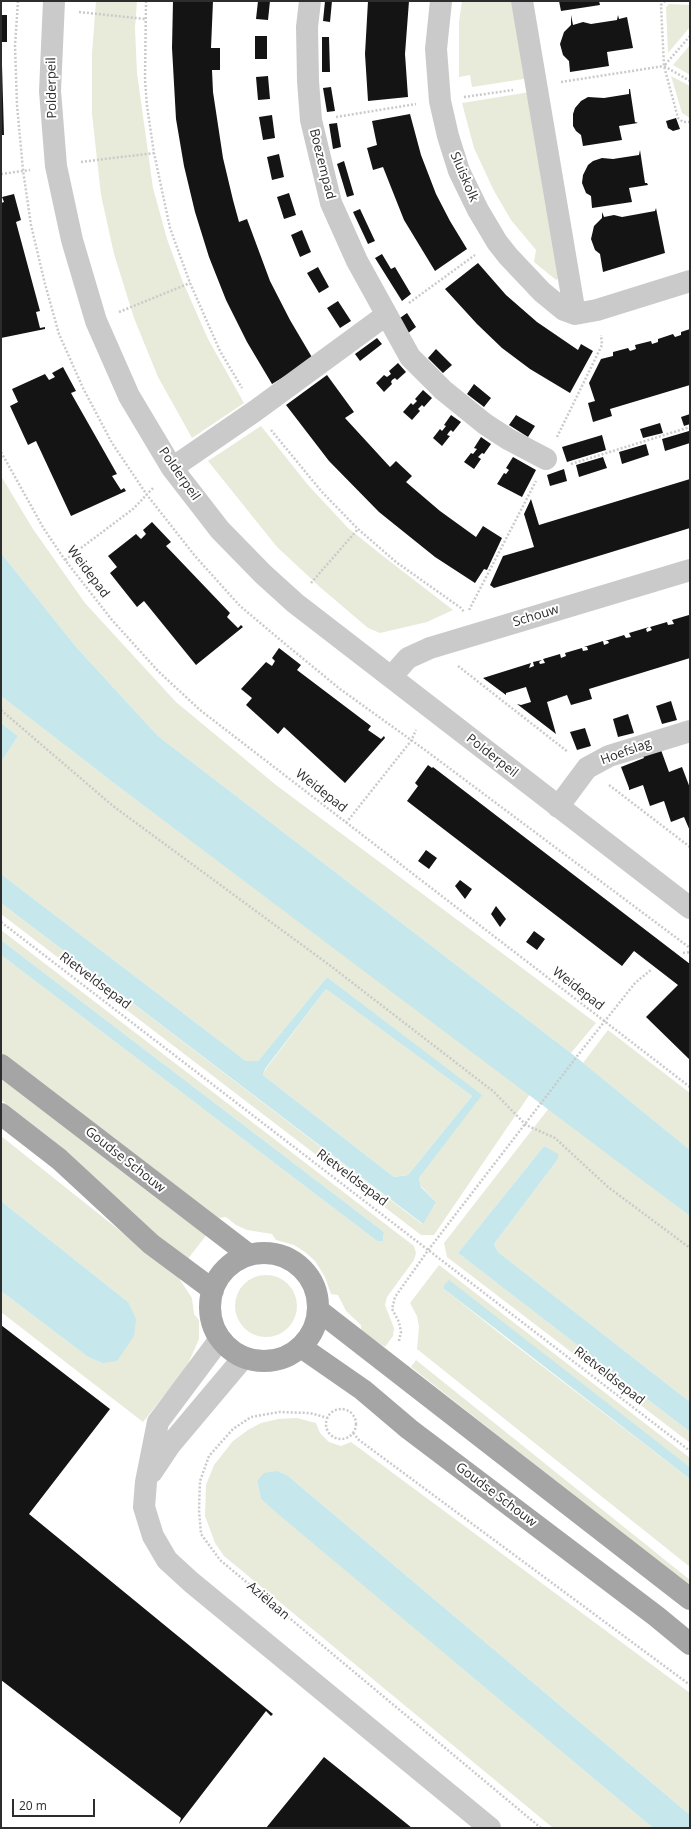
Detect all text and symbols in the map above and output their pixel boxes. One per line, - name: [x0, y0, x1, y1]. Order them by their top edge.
- street label: Polderpeil: [44, 57, 60, 119]
- street label: Boezempad: [306, 127, 338, 201]
- street label: Sluiskolk: [447, 150, 481, 204]
- street label: Polderpeil: [155, 444, 203, 504]
- street label: Weidepad: [63, 543, 113, 601]
- street label: Schouw: [511, 602, 561, 630]
- street label: Polderpeil: [463, 731, 521, 781]
- street label: Hoefslag: [599, 736, 653, 768]
- street label: Weidepad: [292, 766, 350, 816]
- street label: Rietveldsepad: [56, 949, 134, 1013]
- street label: Weidepad: [549, 964, 607, 1014]
- street label: Goudse Schouw: [82, 1124, 168, 1196]
- street label: Rietveldsepad: [313, 1146, 391, 1210]
- street label: Rietveldsepad: [571, 1344, 647, 1408]
- street label: Goudse Schouw: [452, 1460, 540, 1530]
- street label: Aziëlaan: [244, 1579, 292, 1623]
- scale bar: [14, 1791, 97, 1817]
- text: 20 m: [19, 1797, 47, 1814]

